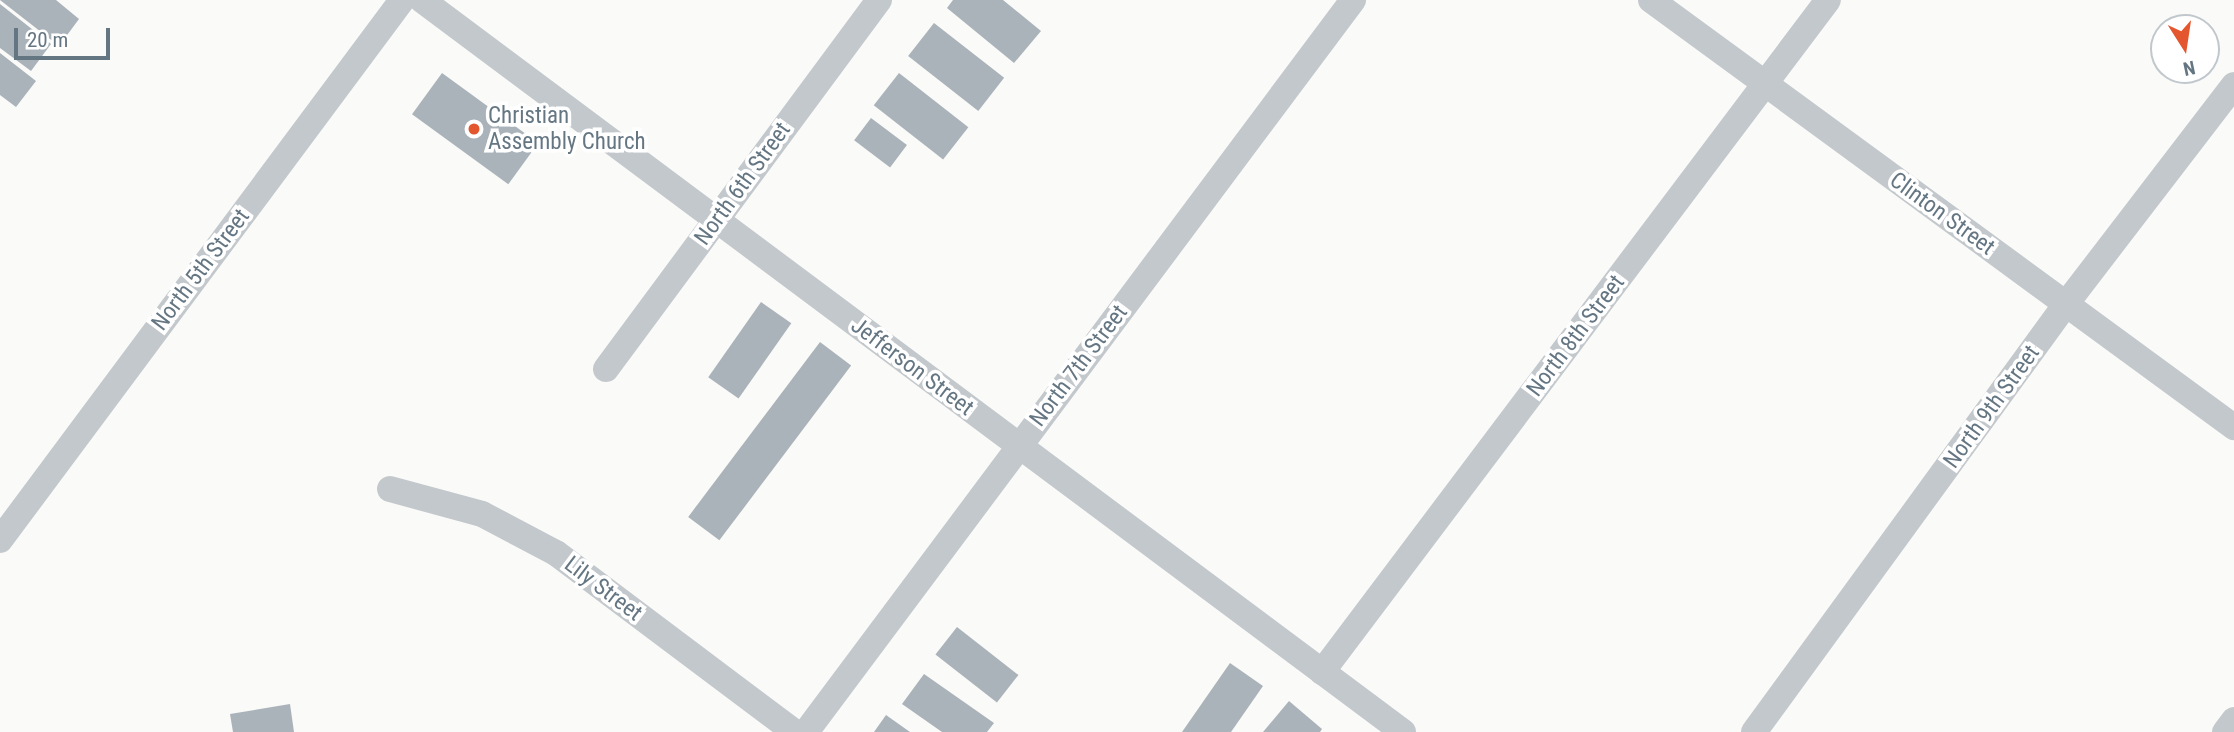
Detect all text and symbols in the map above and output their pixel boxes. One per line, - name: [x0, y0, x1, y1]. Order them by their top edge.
- scale bar: [18, 14, 114, 58]
- north arrow: [2150, 14, 2220, 84]
- text: 20 m: [27, 28, 68, 52]
- text: N: [2181, 56, 2197, 81]
- place label: Christian Assembly Church: [488, 102, 646, 156]
- street label: North 6th Street: [689, 117, 797, 251]
- marker: Christian Assembly Church: [466, 121, 482, 137]
- street label: Clinton Street: [1884, 167, 2000, 261]
- street label: North 5th Street: [146, 204, 256, 336]
- street label: North 8th Street: [1521, 270, 1631, 402]
- street label: North 7th Street: [1024, 300, 1134, 432]
- street label: Jefferson Street: [845, 312, 979, 422]
- street label: North 9th Street: [1938, 340, 2046, 474]
- street label: Lily Street: [559, 551, 647, 627]

